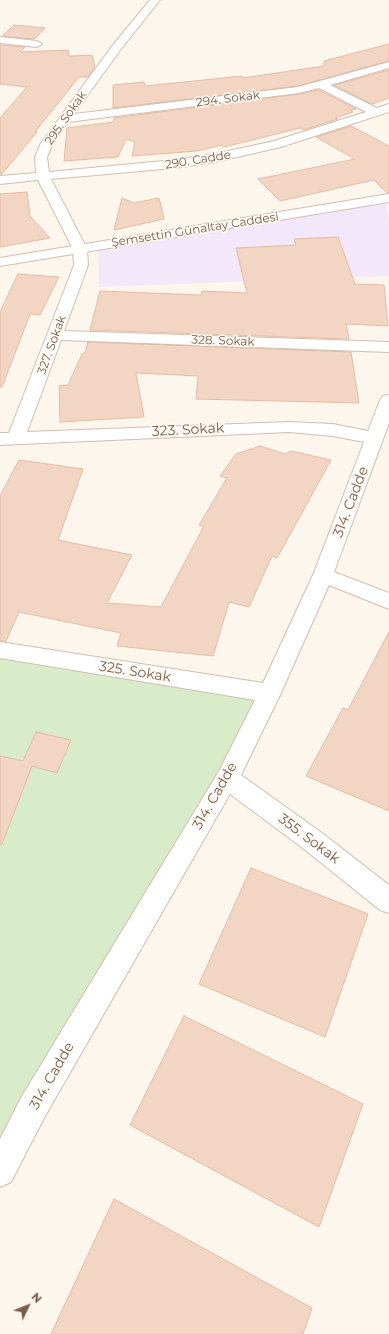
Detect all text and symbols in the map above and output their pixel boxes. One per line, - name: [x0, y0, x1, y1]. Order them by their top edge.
- street label: 295. Sokak: [42, 88, 90, 148]
- street label: 294. Sokak: [195, 88, 261, 110]
- street label: 290. Cadde: [164, 148, 232, 172]
- street label: Şemsettin Günaltay Caddesi: [110, 210, 280, 250]
- street label: 327. Sokak: [35, 313, 69, 377]
- street label: 328. Sokak: [191, 333, 255, 349]
- street label: 323. Sokak: [151, 420, 225, 440]
- street label: 314. Cadde: [330, 464, 372, 540]
- street label: 325. Sokak: [98, 658, 172, 686]
- street label: 314. Cadde: [189, 759, 241, 833]
- street label: 355. Sokak: [275, 810, 343, 868]
- street label: 314. Cadde: [26, 1039, 78, 1113]
- north arrow: [8, 1286, 48, 1326]
- text: N: [29, 1290, 45, 1306]

